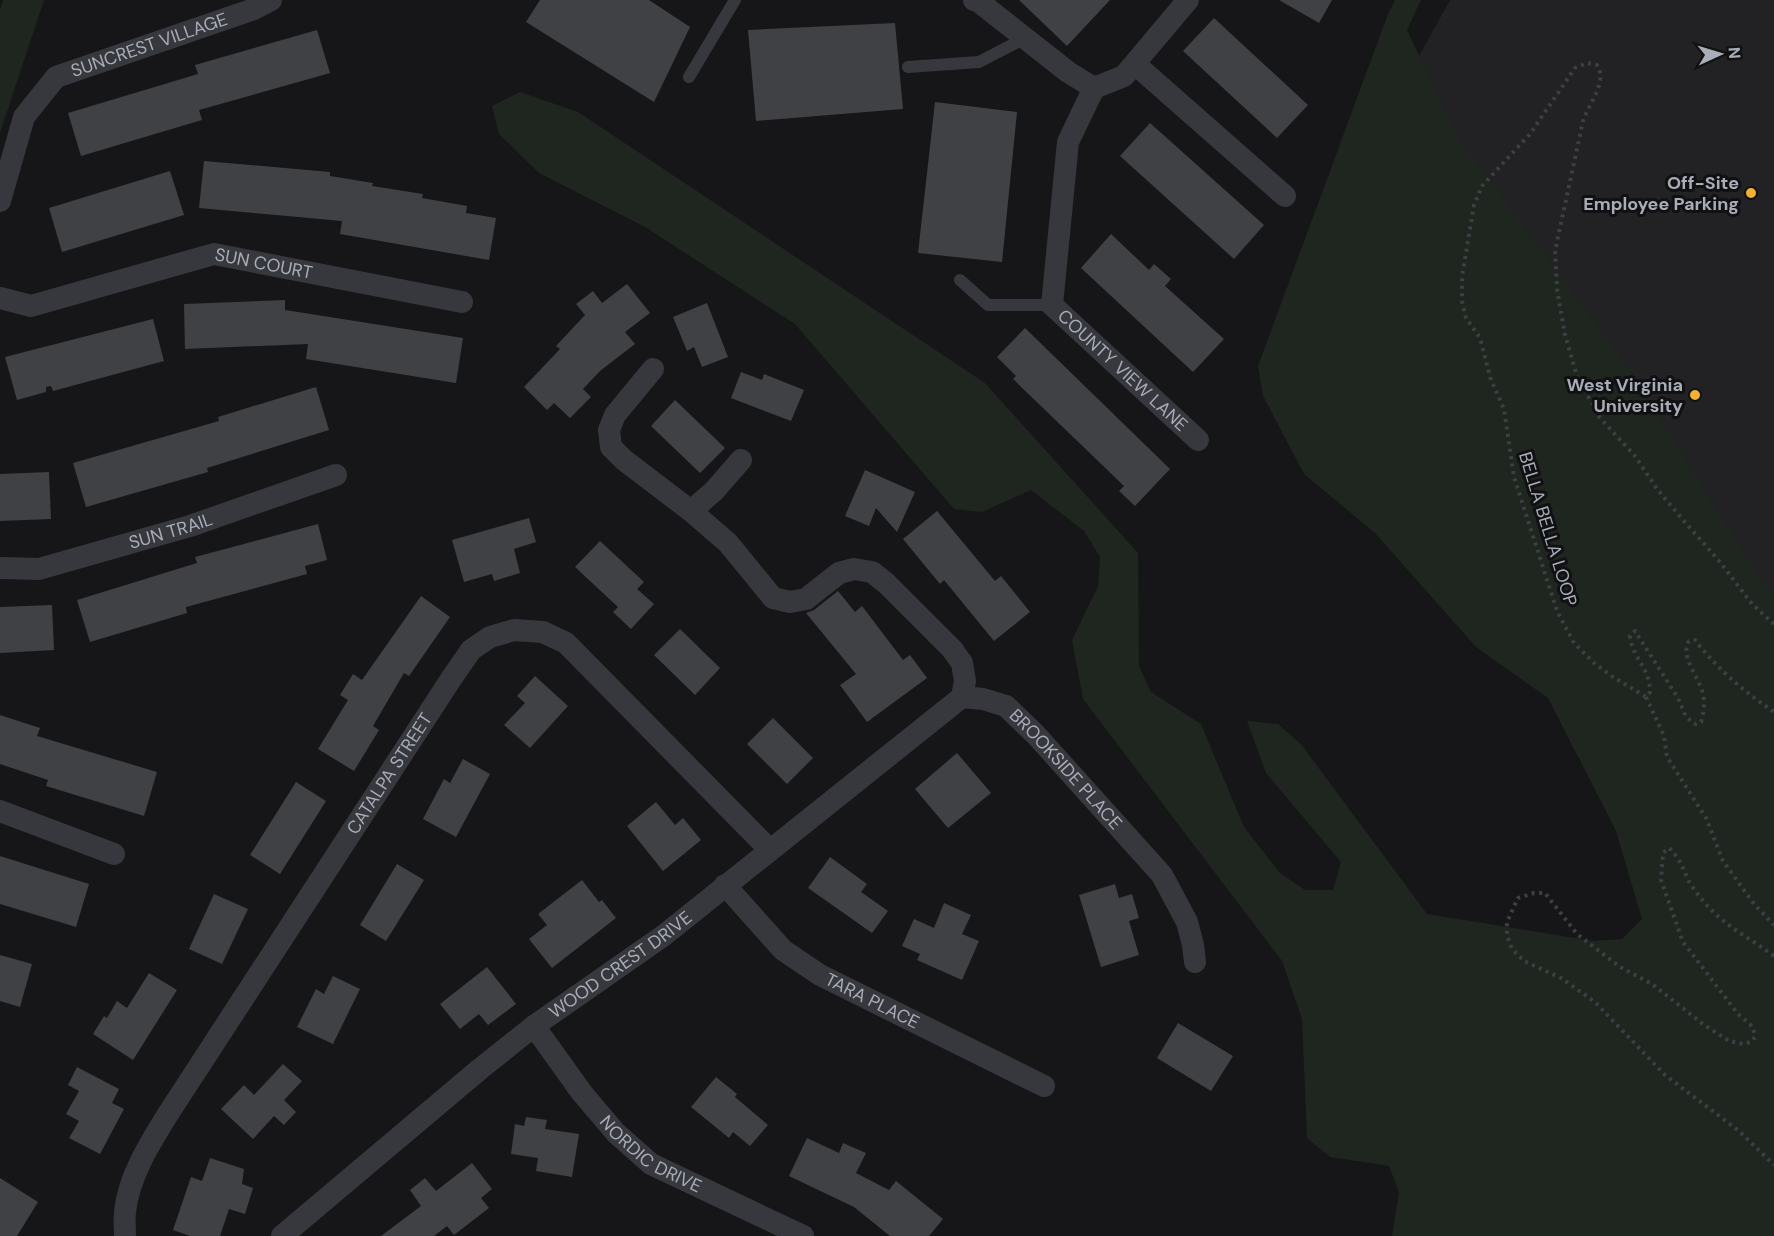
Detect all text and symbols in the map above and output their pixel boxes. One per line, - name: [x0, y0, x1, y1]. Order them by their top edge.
- street label: SUNCREST VILLAGE: [68, 7, 230, 83]
- north arrow: [1690, 24, 1750, 84]
- text: N: [1724, 46, 1745, 60]
- place label: Off-Site Employee Parking: [1583, 171, 1739, 216]
- marker: Off-Site Employee Parking: [1744, 186, 1758, 200]
- street label: SUN COURT: [213, 242, 315, 285]
- street label: COUNTY VIEW LANE: [1052, 304, 1193, 437]
- place label: West Virginia University: [1566, 373, 1683, 418]
- marker: West Virginia University: [1688, 388, 1702, 402]
- street label: BELLA BELLA LOOP: [1513, 449, 1583, 609]
- street label: SUN TRAIL: [126, 507, 216, 555]
- street label: BROOKSIDE PLACE: [1004, 704, 1127, 835]
- street label: CATALPA STREET: [341, 708, 438, 839]
- street label: WOOD CREST DRIVE: [544, 905, 697, 1024]
- street label: TARA PLACE: [821, 967, 923, 1034]
- street label: NORDIC DRIVE: [594, 1110, 706, 1198]

